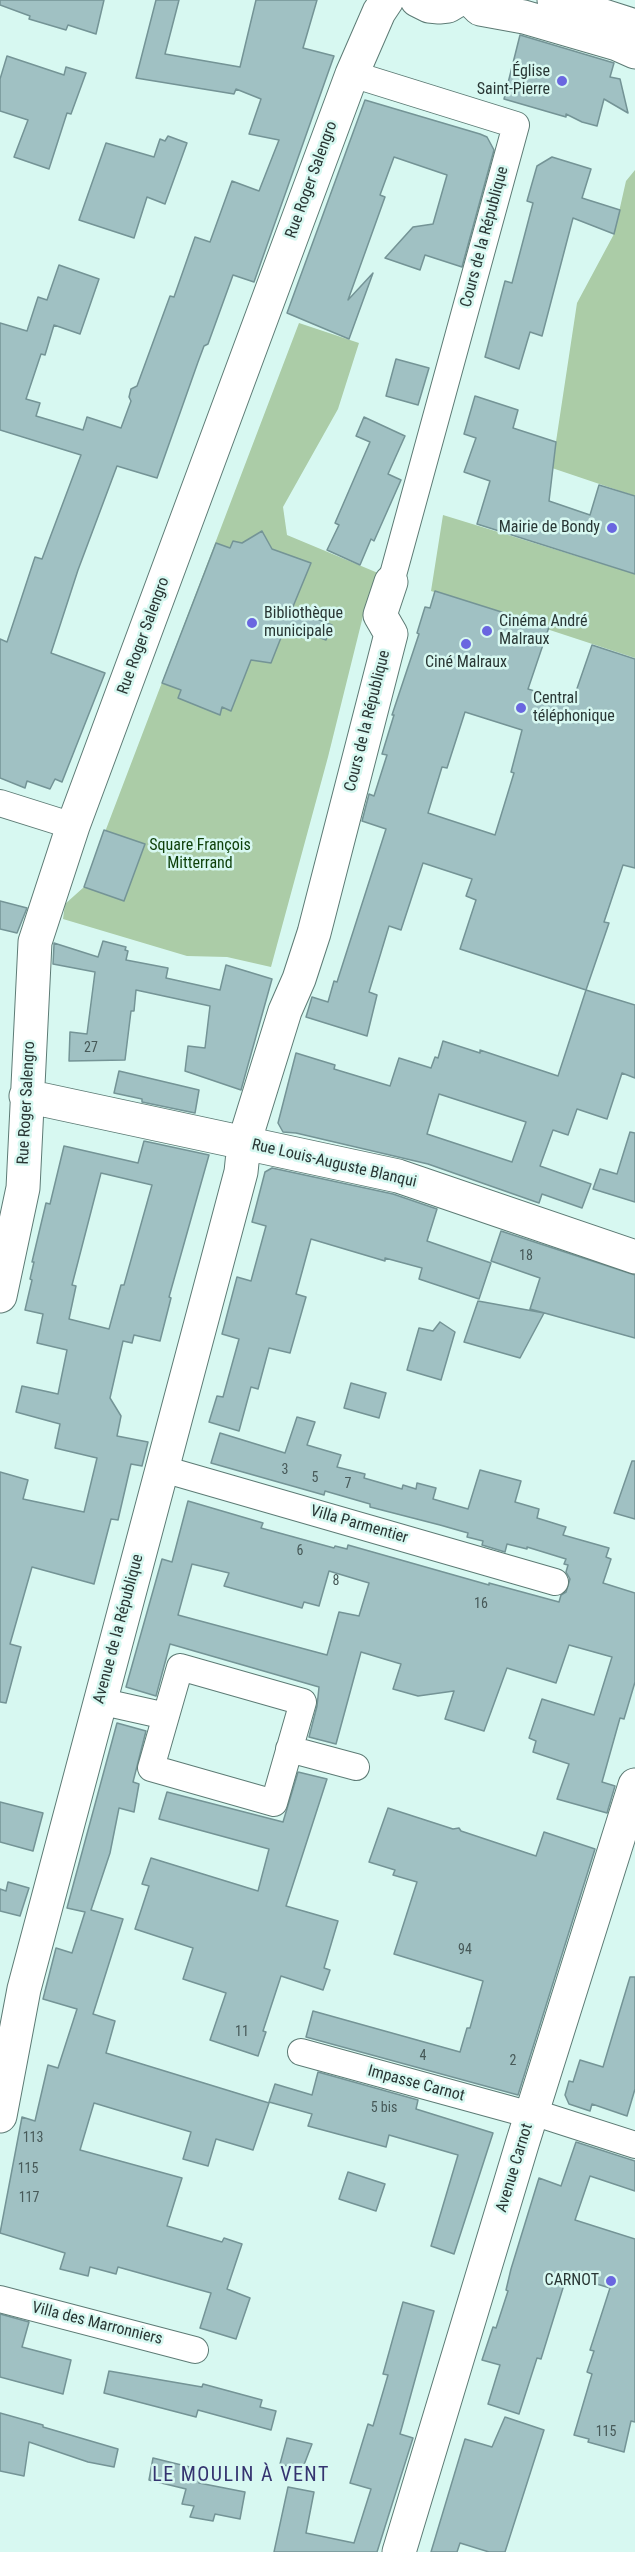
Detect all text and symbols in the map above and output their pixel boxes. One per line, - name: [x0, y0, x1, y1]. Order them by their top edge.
- place label: Église Saint-Pierre: [477, 62, 550, 100]
- marker: Église Saint-Pierre: [555, 74, 569, 88]
- street label: Rue Roger Salengro: [282, 119, 342, 241]
- street label: Cours de la République: [457, 165, 513, 309]
- place label: Mairie de Bondy: [499, 518, 600, 538]
- marker: Mairie de Bondy: [605, 521, 619, 535]
- street label: Rue Roger Salengro: [114, 575, 174, 697]
- place label: Bibliothèque municipale: [264, 604, 343, 642]
- place label: Cinéma André Malraux: [499, 612, 588, 650]
- marker: Bibliothèque municipale: [245, 616, 259, 630]
- marker: Cinéma André Malraux: [480, 624, 494, 638]
- marker: Ciné Malraux: [459, 637, 473, 651]
- street label: Cours de la République: [341, 648, 395, 794]
- place label: Ciné Malraux: [425, 653, 507, 673]
- place label: Central téléphonique: [533, 689, 615, 727]
- marker: Central téléphonique: [514, 701, 528, 715]
- park label: Square François Mitterrand: [149, 836, 251, 874]
- house number: 27: [84, 1040, 98, 1056]
- street label: Rue Roger Salengro: [14, 1041, 40, 1165]
- street label: Rue Louis-Auguste Blanqui: [250, 1136, 418, 1192]
- house number: 18: [519, 1248, 533, 1264]
- house number: 3: [282, 1462, 288, 1478]
- house number: 5: [312, 1470, 318, 1486]
- house number: 7: [345, 1476, 351, 1492]
- street label: Villa Parmentier: [308, 1502, 410, 1548]
- house number: 6: [297, 1543, 303, 1559]
- street label: Avenue de la République: [90, 1552, 148, 1706]
- house number: 8: [333, 1573, 339, 1589]
- house number: 16: [474, 1596, 488, 1612]
- house number: 94: [458, 1942, 472, 1958]
- house number: 11: [235, 2024, 249, 2040]
- house number: 4: [420, 2048, 426, 2064]
- house number: 2: [510, 2053, 516, 2069]
- street label: Impasse Carnot: [365, 2062, 467, 2106]
- house number: 5 bis: [371, 2100, 397, 2116]
- street label: Avenue Carnot: [492, 2121, 538, 2215]
- house number: 113: [23, 2130, 43, 2146]
- house number: 115: [18, 2161, 38, 2177]
- house number: 117: [19, 2190, 39, 2206]
- place label: CARNOT: [545, 2271, 599, 2291]
- marker: CARNOT: [604, 2274, 618, 2288]
- street label: Villa des Marronniers: [30, 2298, 164, 2350]
- house number: 115: [596, 2424, 616, 2440]
- district label: LE MOULIN À VENT: [152, 2464, 330, 2488]

